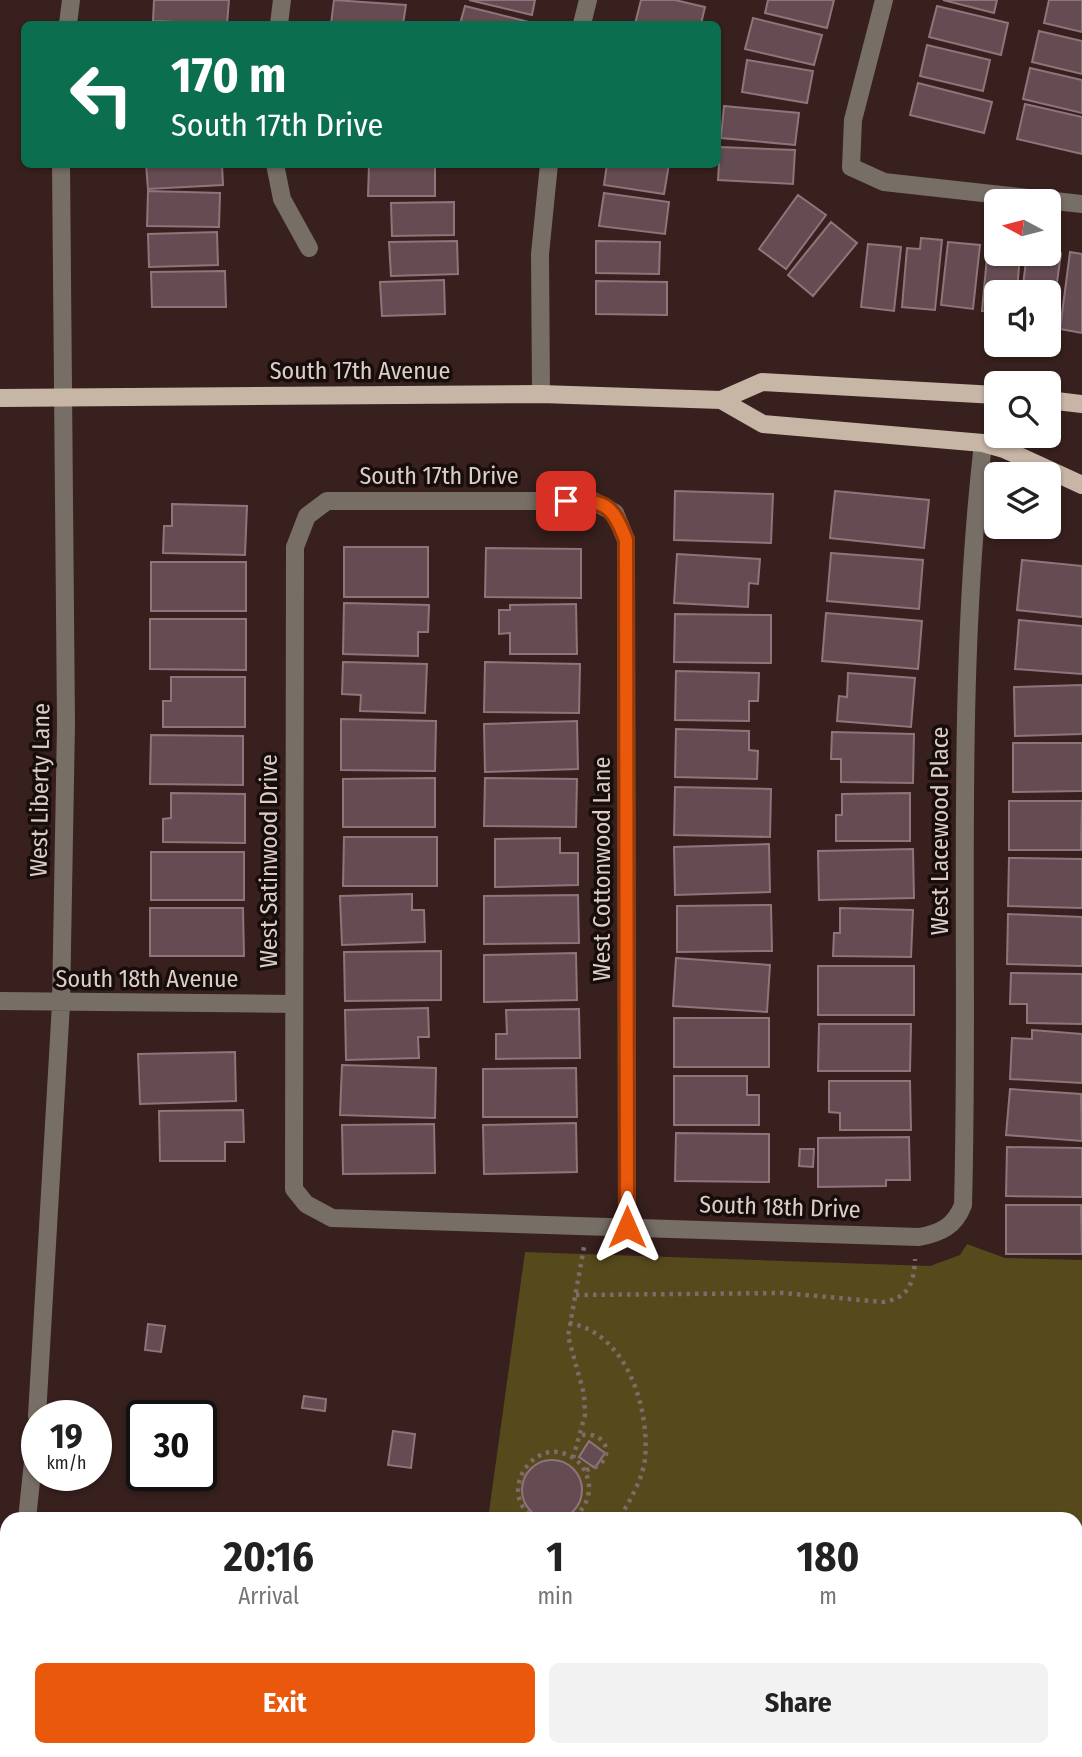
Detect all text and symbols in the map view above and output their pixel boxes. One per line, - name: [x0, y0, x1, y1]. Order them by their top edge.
- text: 170 m: [171, 46, 287, 105]
- icon: left: [56, 49, 147, 140]
- text: South 17th Drive: [171, 106, 383, 144]
- north arrow: [984, 189, 1060, 266]
- map controls: [984, 189, 1061, 539]
- button: sound: [984, 280, 1061, 357]
- street label: South 17th Avenue: [270, 357, 450, 385]
- button: search: [984, 371, 1061, 448]
- street label: South 17th Drive: [359, 462, 519, 490]
- button: layers: [984, 462, 1061, 539]
- pin: [536, 471, 596, 531]
- icon: arrive: [547, 482, 585, 520]
- street label: West Liberty Lane: [24, 703, 56, 877]
- street label: West Lacewood Place: [926, 727, 954, 935]
- street label: West Satinwood Drive: [255, 754, 283, 968]
- street label: West Cottonwood Lane: [588, 757, 616, 981]
- street label: South 18th Avenue: [56, 965, 238, 993]
- position arrow: [590, 1190, 664, 1264]
- street label: South 18th Drive: [699, 1190, 861, 1224]
- speed limit sign: 30: [126, 1400, 217, 1491]
- text: 19: [50, 1415, 83, 1457]
- text: km/h: [46, 1452, 87, 1474]
- text: 20:16: [224, 1532, 314, 1582]
- text: 1: [546, 1532, 564, 1582]
- text: 180: [797, 1532, 859, 1582]
- text: Arrival: [238, 1582, 299, 1610]
- text: min: [537, 1582, 573, 1610]
- text: m: [819, 1582, 837, 1610]
- button: Exit: [35, 1663, 535, 1743]
- button: Share: [549, 1663, 1048, 1743]

